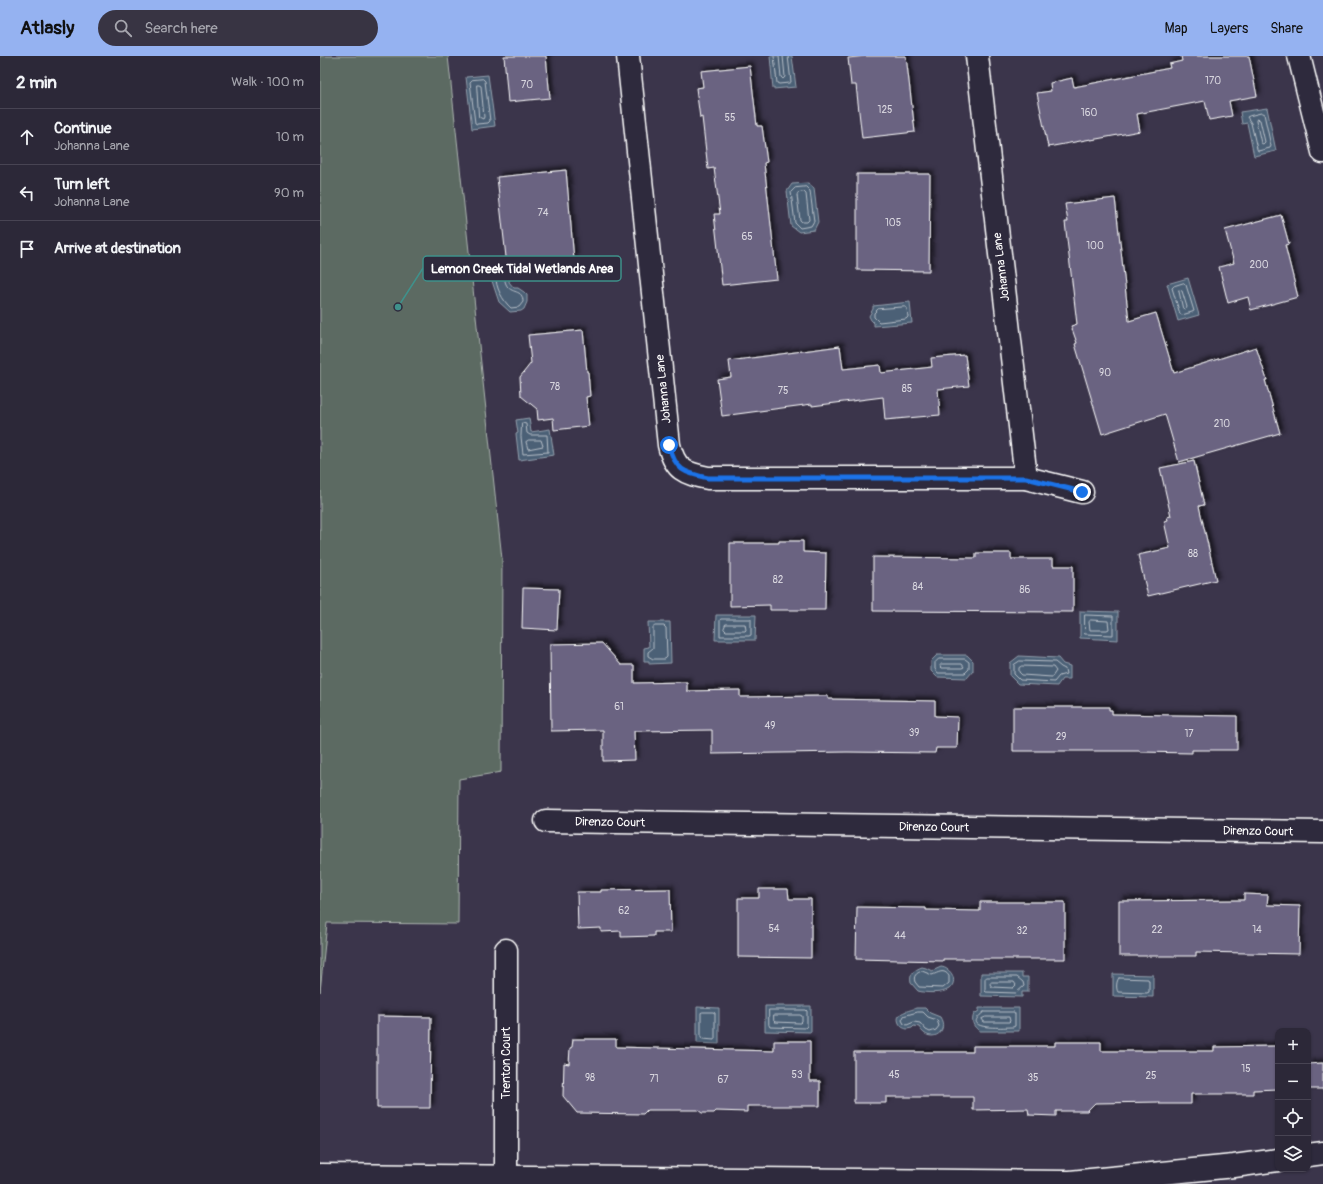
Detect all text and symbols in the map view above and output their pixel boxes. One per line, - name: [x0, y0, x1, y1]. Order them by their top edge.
- search box: [98, 10, 378, 46]
- text: Atlasly: [20, 16, 74, 40]
- icon: search: [112, 17, 134, 39]
- text: Search here: [144, 19, 218, 38]
- text: Map: [1165, 20, 1188, 37]
- text: Layers: [1210, 20, 1248, 37]
- text: Share: [1270, 20, 1303, 37]
- text: 2 min: [16, 72, 57, 93]
- text: Walk · 100 m: [231, 74, 304, 90]
- house number: 170: [1205, 75, 1221, 87]
- house number: 70: [521, 79, 533, 91]
- house number: 125: [878, 104, 892, 116]
- house number: 160: [1081, 107, 1097, 119]
- house number: 55: [725, 112, 735, 124]
- text: Continue: [54, 119, 112, 138]
- icon: ahead: [16, 126, 38, 148]
- text: 10 m: [276, 129, 304, 145]
- text: Johanna Lane: [54, 138, 129, 154]
- text: Turn left: [54, 175, 110, 194]
- icon: left: [16, 182, 38, 204]
- text: 90 m: [274, 185, 304, 201]
- text: Johanna Lane: [54, 194, 129, 210]
- house number: 74: [537, 207, 549, 219]
- house number: 105: [885, 217, 901, 229]
- house number: 65: [741, 231, 753, 243]
- street label: Johanna Lane: [990, 231, 1013, 302]
- icon: arrive: [16, 238, 38, 260]
- text: Arrive at destination: [54, 239, 181, 258]
- house number: 100: [1086, 240, 1104, 252]
- callout: Lemon Creek Tidal Wetlands Area: [423, 256, 621, 281]
- house number: 200: [1249, 259, 1269, 271]
- text: Lemon Creek Tidal Wetlands Area: [431, 261, 613, 277]
- street label: Johanna Lane: [652, 354, 675, 424]
- house number: 90: [1099, 367, 1111, 379]
- house number: 78: [550, 381, 560, 393]
- house number: 85: [902, 383, 912, 395]
- house number: 75: [778, 385, 788, 397]
- house number: 210: [1214, 418, 1230, 430]
- route start: [660, 436, 678, 454]
- route end: [1073, 483, 1091, 501]
- house number: 88: [1188, 548, 1198, 560]
- house number: 82: [773, 574, 784, 586]
- house number: 84: [913, 581, 924, 593]
- house number: 86: [1020, 584, 1031, 596]
- house number: 61: [614, 701, 624, 713]
- house number: 49: [765, 720, 775, 732]
- house number: 39: [909, 727, 919, 739]
- house number: 17: [1184, 728, 1194, 740]
- house number: 29: [1056, 731, 1066, 743]
- street label: Direnzo Court: [575, 814, 646, 831]
- street label: Direnzo Court: [899, 819, 970, 836]
- street label: Direnzo Court: [1223, 823, 1294, 840]
- house number: 62: [618, 905, 630, 917]
- house number: 54: [768, 923, 780, 935]
- house number: 22: [1151, 924, 1163, 936]
- house number: 14: [1252, 924, 1262, 936]
- house number: 32: [1016, 925, 1028, 937]
- house number: 44: [894, 930, 906, 942]
- street label: Trenton Court: [499, 1027, 514, 1099]
- map controls: [1275, 1028, 1311, 1172]
- button: +: [1275, 1028, 1311, 1064]
- house number: 15: [1241, 1063, 1251, 1075]
- button: −: [1275, 1064, 1311, 1100]
- house number: 53: [792, 1069, 803, 1081]
- house number: 45: [888, 1069, 900, 1081]
- house number: 25: [1145, 1070, 1157, 1082]
- house number: 98: [585, 1072, 595, 1084]
- house number: 35: [1028, 1072, 1039, 1084]
- house number: 71: [649, 1073, 659, 1085]
- house number: 67: [717, 1074, 729, 1086]
- button: locate: [1275, 1100, 1311, 1136]
- button: layers: [1275, 1136, 1311, 1172]

